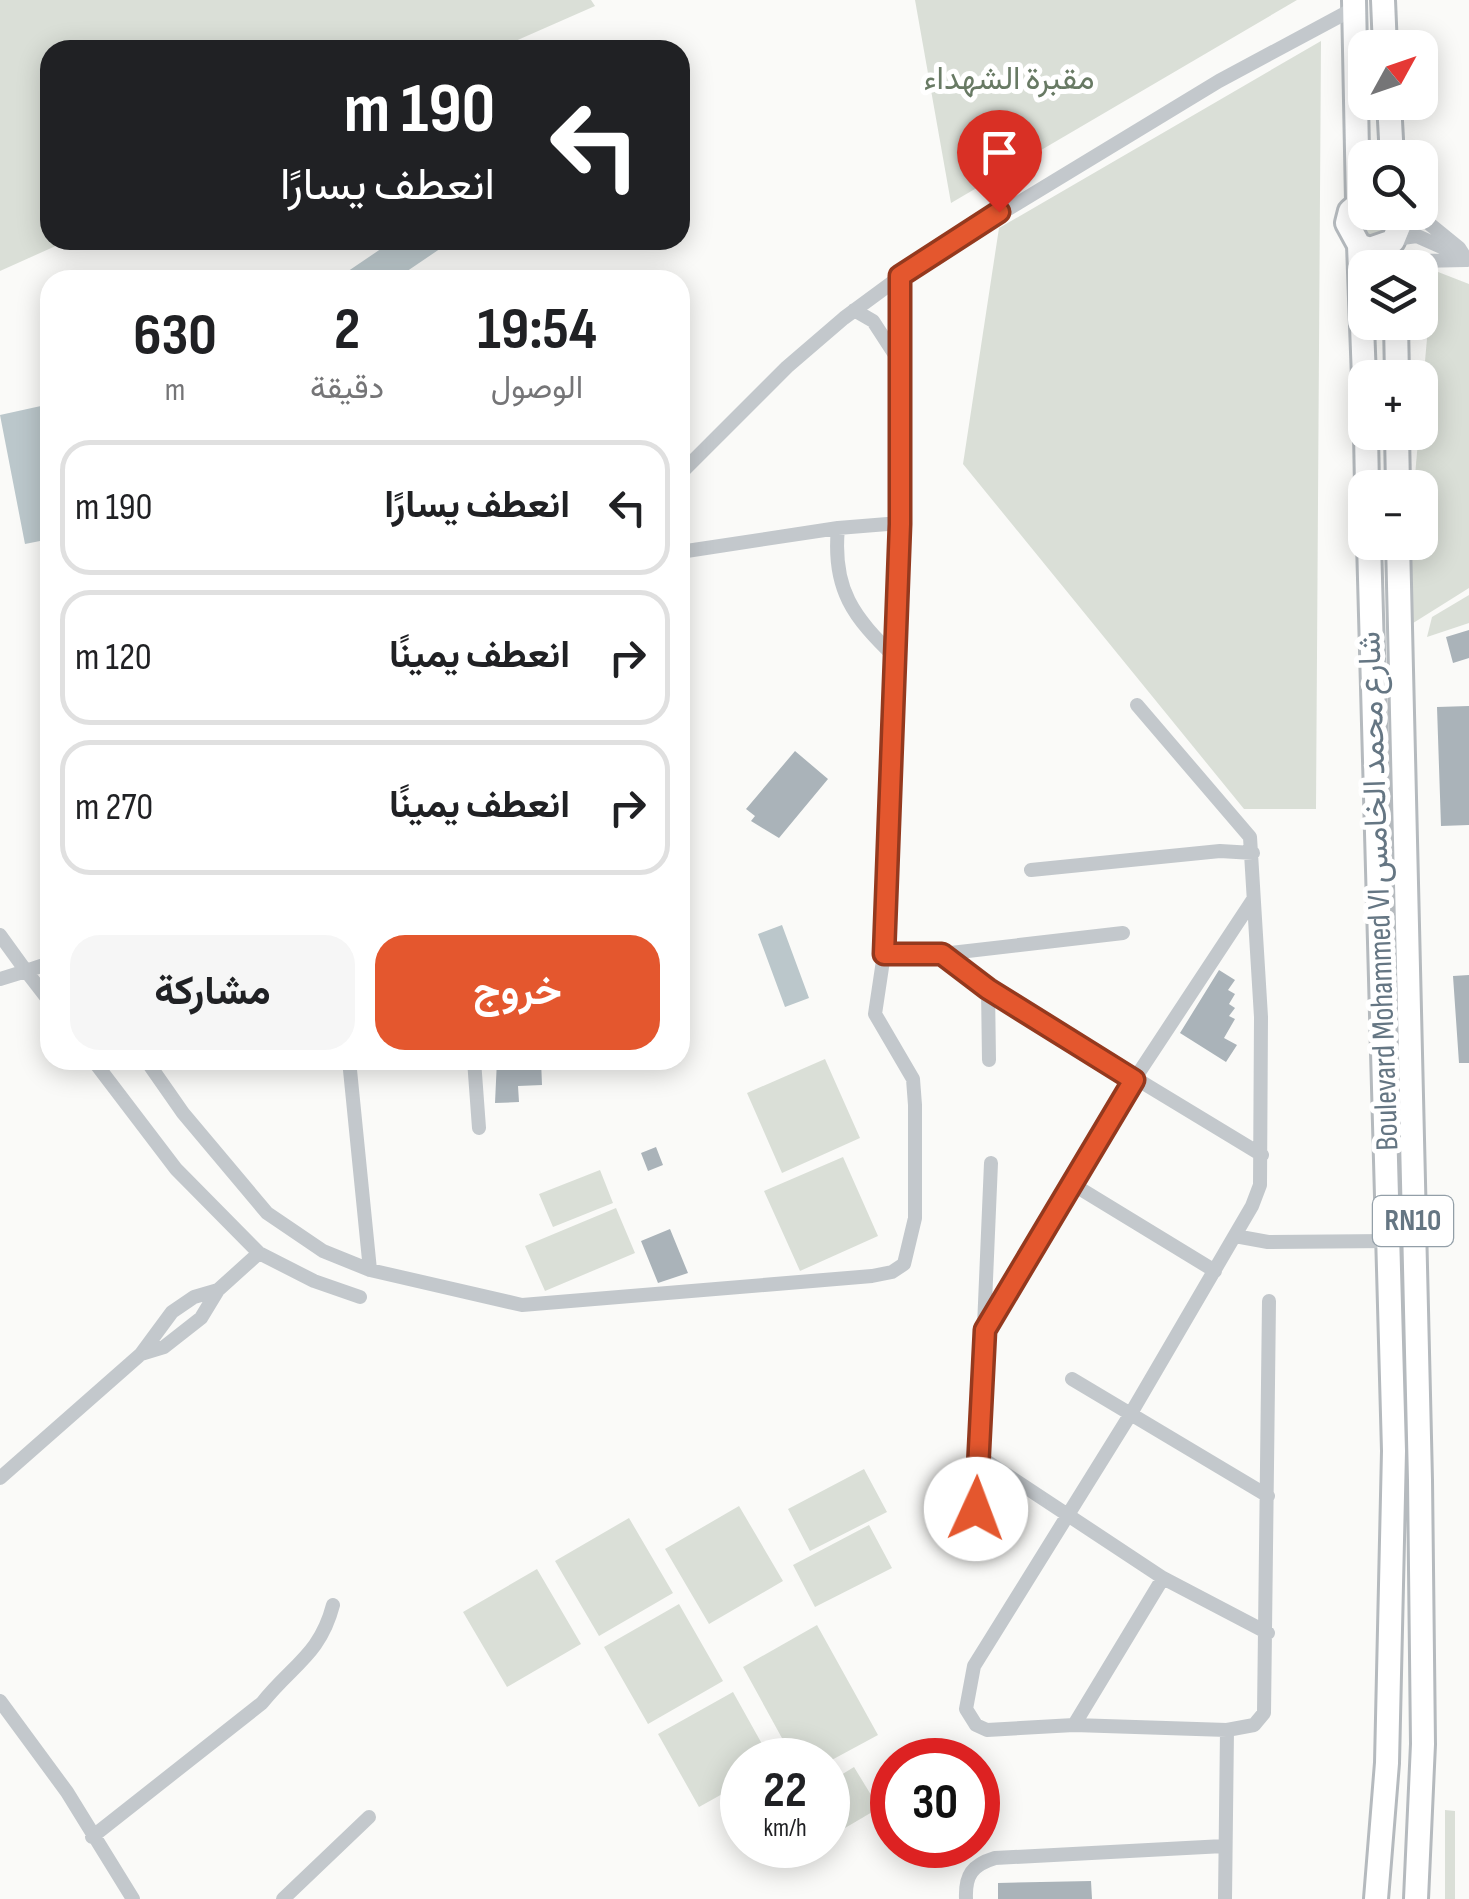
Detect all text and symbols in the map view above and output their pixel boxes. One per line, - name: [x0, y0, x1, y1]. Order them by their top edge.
- north arrow: [1348, 30, 1438, 120]
- map controls: [1348, 30, 1438, 560]
- park label: مقبرة الشهداء: [924, 60, 1094, 99]
- text: 190 m: [344, 68, 495, 152]
- icon: left: [530, 80, 660, 210]
- pin: [957, 110, 1042, 213]
- icon: arrive: [972, 125, 1027, 180]
- button: search: [1348, 140, 1438, 230]
- text: انعطف يسارًا: [280, 158, 495, 213]
- button: layers: [1348, 250, 1438, 340]
- text: 2: [334, 294, 360, 366]
- text: 19:54: [477, 294, 597, 366]
- text: 630: [133, 300, 217, 372]
- button: +: [1348, 360, 1438, 450]
- text: دقيقة: [310, 369, 384, 408]
- text: الوصول: [491, 369, 583, 408]
- text: m: [165, 371, 185, 410]
- button: −: [1348, 470, 1438, 560]
- icon: left: [600, 480, 655, 535]
- text: انعطف يسارًا: [384, 483, 570, 528]
- text: 190 m: [75, 485, 153, 530]
- icon: right: [600, 630, 655, 685]
- street label: Boulevard Mohammed VI شارع محمد الخامس: [1350, 631, 1409, 1151]
- text: انعطف يمينًا: [389, 633, 570, 678]
- text: 120 m: [75, 635, 152, 680]
- icon: right: [600, 780, 655, 835]
- text: انعطف يمينًا: [389, 783, 570, 828]
- text: 270 m: [75, 785, 153, 830]
- button: مشاركة: [70, 935, 355, 1050]
- button: خروج: [375, 935, 660, 1050]
- road number: RN10: [1373, 1196, 1453, 1246]
- position arrow: [924, 1457, 1028, 1561]
- speed limit sign: 30: [870, 1738, 1000, 1868]
- text: 22: [763, 1761, 807, 1821]
- text: km/h: [763, 1813, 807, 1844]

